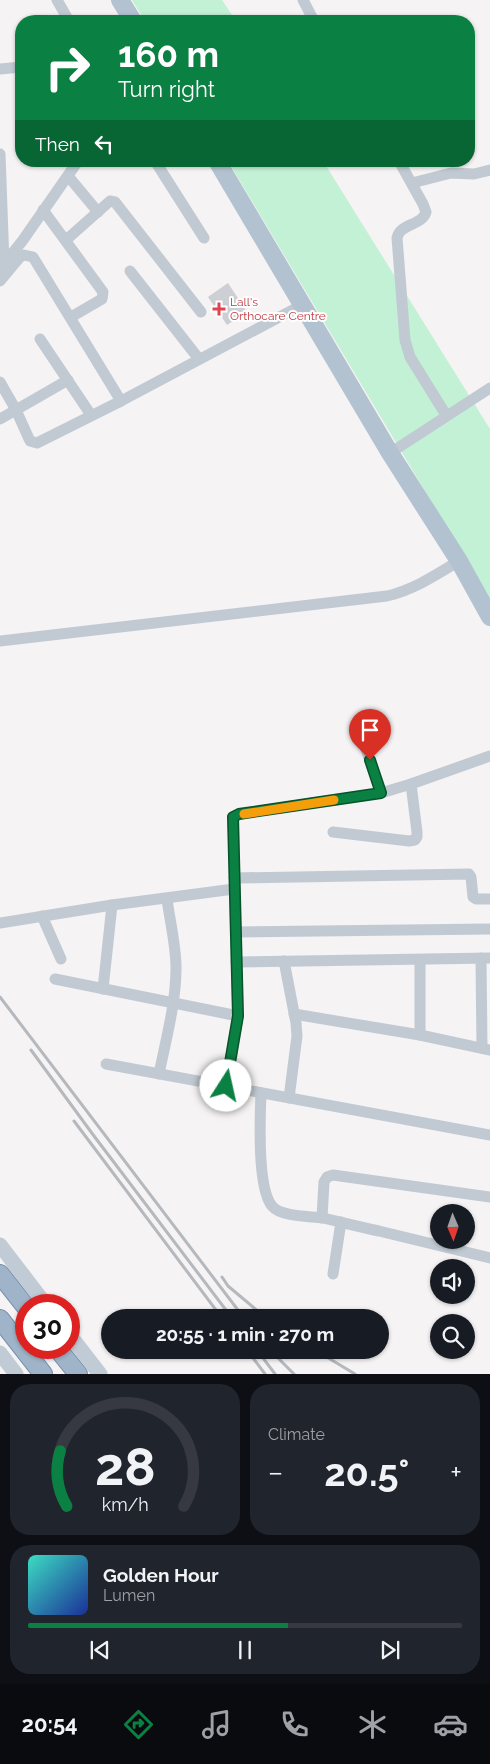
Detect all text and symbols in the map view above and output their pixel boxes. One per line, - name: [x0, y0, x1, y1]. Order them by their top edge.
- text: 160 m: [118, 34, 219, 75]
- icon: right: [35, 35, 100, 100]
- text: Turn right: [118, 76, 215, 102]
- icon: left: [90, 130, 118, 158]
- text: Then: [35, 133, 80, 155]
- place label: Lall's Orthocare Centre: [230, 295, 326, 323]
- marker: Lall's Orthocare Centre: [212, 302, 226, 316]
- pin: [349, 709, 391, 760]
- icon: arrive: [356, 716, 384, 744]
- position arrow: [199, 1059, 251, 1111]
- north arrow: [430, 1204, 475, 1249]
- map controls: [430, 1204, 475, 1359]
- button: sound: [430, 1259, 475, 1304]
- speed limit sign: 30: [15, 1294, 80, 1359]
- button: search: [430, 1314, 475, 1359]
- text: 20:55 · 1 min · 270 m: [156, 1323, 334, 1345]
- text: Climate: [268, 1425, 325, 1444]
- text: 28: [95, 1436, 155, 1497]
- text: 20.5°: [324, 1450, 409, 1495]
- text: −: [268, 1456, 283, 1489]
- text: +: [450, 1456, 462, 1489]
- text: km/h: [101, 1494, 149, 1515]
- text: Golden Hour: [103, 1564, 219, 1586]
- text: Lumen: [103, 1586, 155, 1605]
- icon: previous: [86, 1636, 114, 1664]
- icon: pause: [231, 1636, 259, 1664]
- icon: next: [376, 1636, 404, 1664]
- icon: directions: [121, 1707, 156, 1742]
- icon: music: [199, 1707, 234, 1742]
- icon: phone: [277, 1707, 312, 1742]
- icon: climate: [355, 1707, 390, 1742]
- icon: car: [433, 1707, 468, 1742]
- text: 20:54: [22, 1711, 78, 1737]

